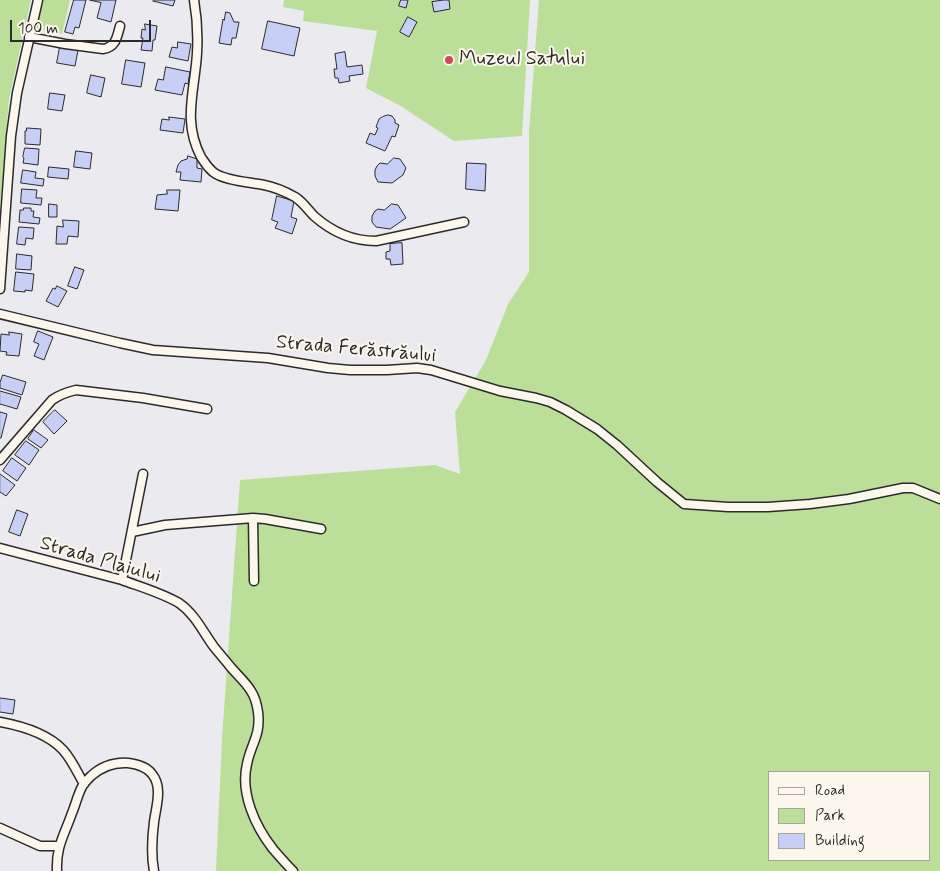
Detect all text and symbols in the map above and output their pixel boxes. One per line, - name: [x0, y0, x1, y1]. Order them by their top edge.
- scale bar: [12, 10, 154, 42]
- text: 100 m: [18, 19, 58, 39]
- place label: Muzeul Satului: [459, 48, 585, 72]
- marker: Muzeul Satului: [443, 54, 455, 66]
- street label: Strada Ferăstrăului: [275, 331, 437, 369]
- street label: Strada Plaiului: [37, 532, 163, 590]
- legend: [768, 771, 930, 861]
- text: Road: [815, 781, 845, 801]
- text: Park: [815, 806, 845, 826]
- text: Building: [815, 831, 865, 851]

